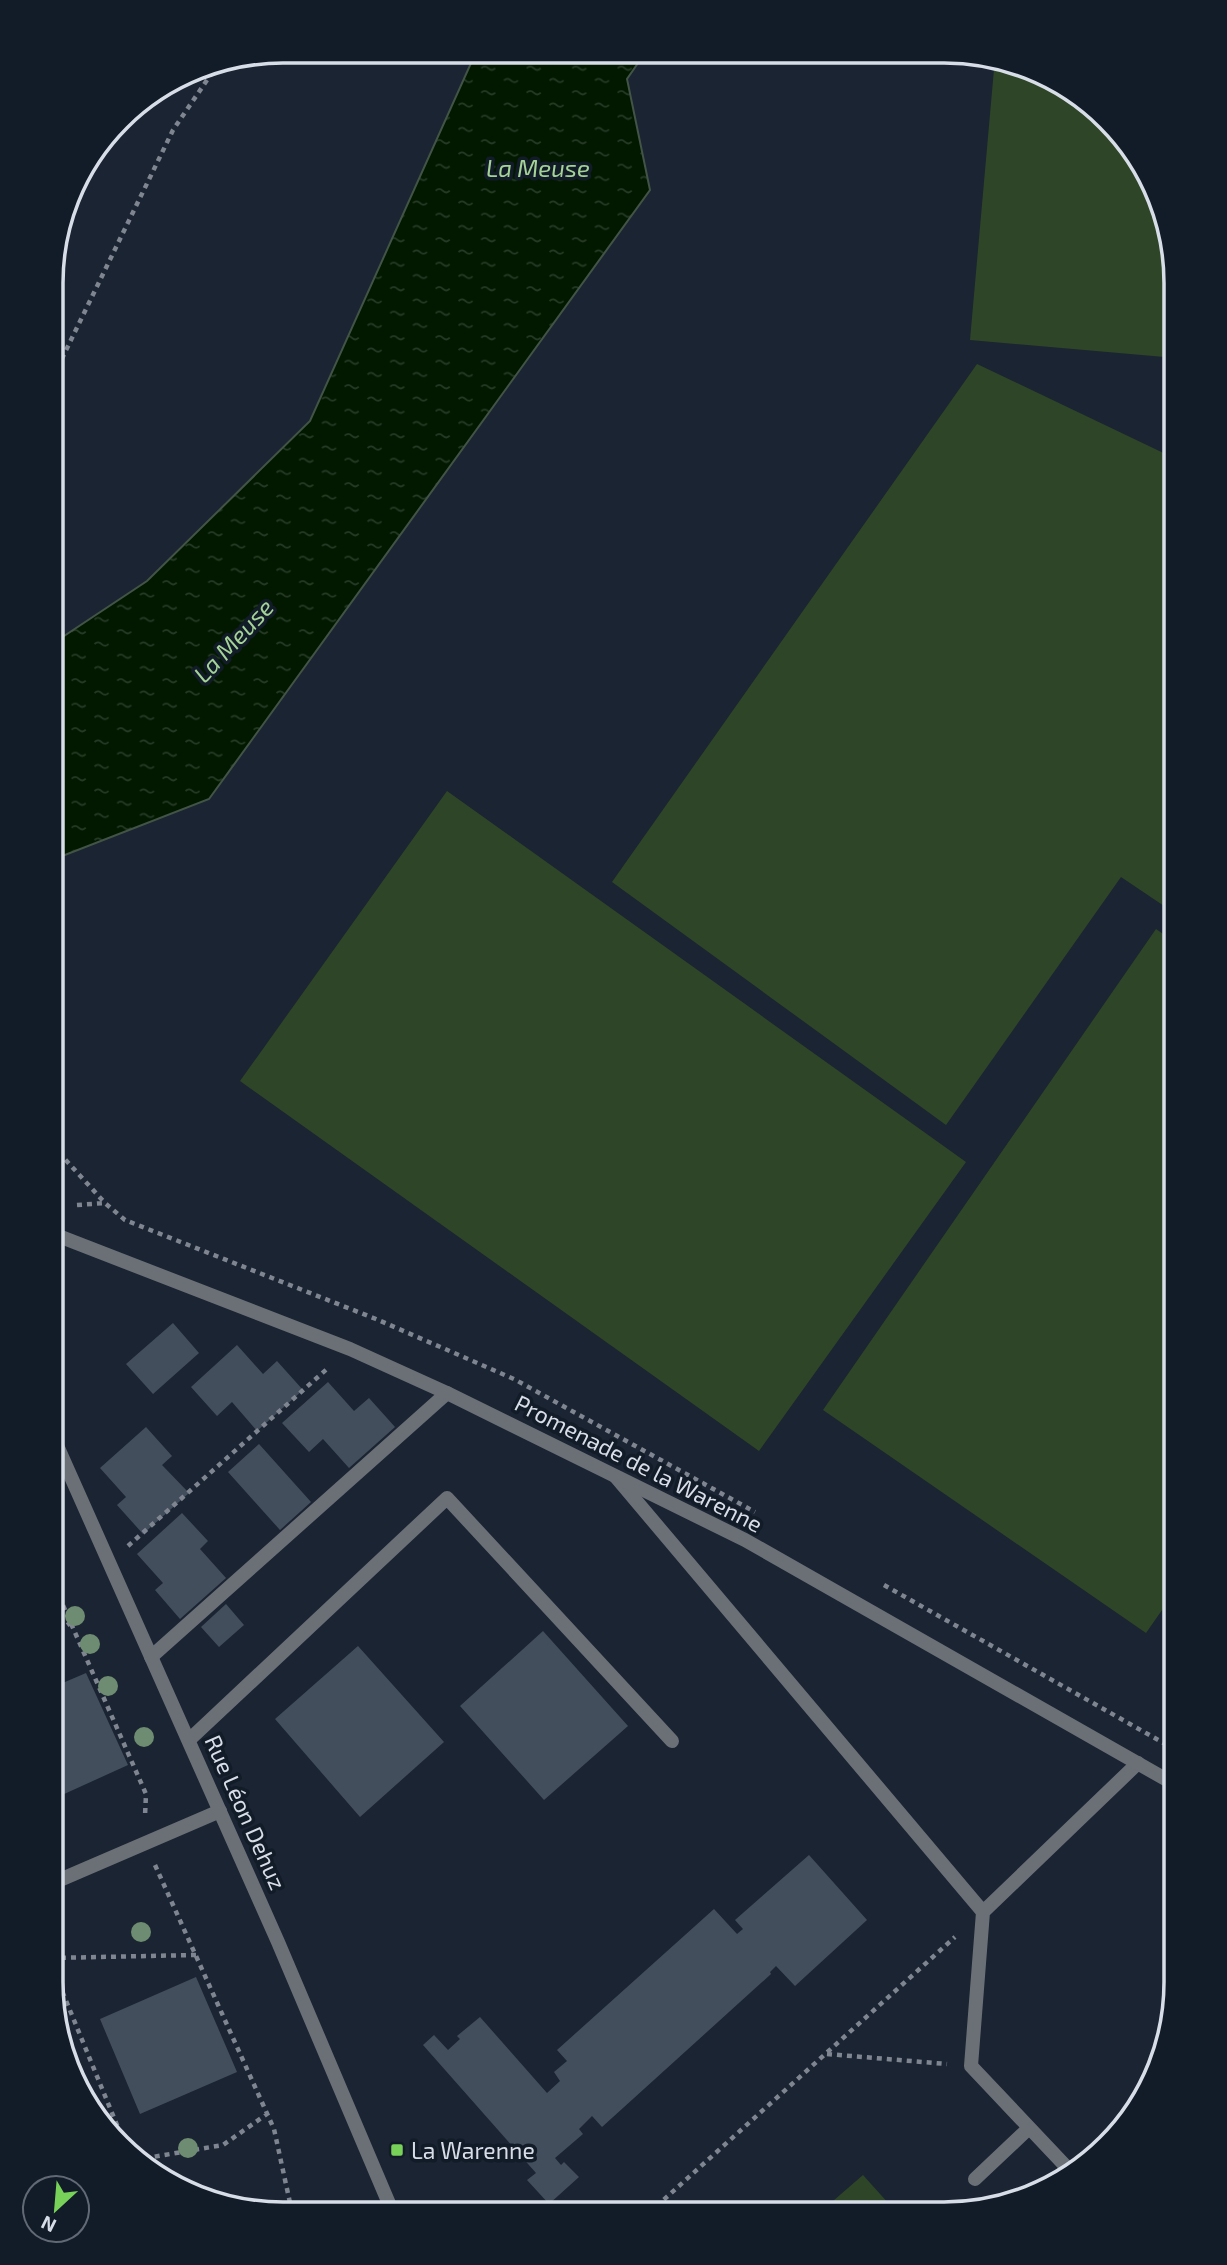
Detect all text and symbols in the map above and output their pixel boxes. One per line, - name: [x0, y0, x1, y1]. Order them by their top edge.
- water label: La Meuse: [486, 153, 590, 182]
- water label: La Meuse: [187, 592, 279, 688]
- street label: Promenade de la Warenne: [510, 1388, 768, 1538]
- street label: Rue Léon Dehuz: [199, 1730, 293, 1894]
- place label: La Warenne: [411, 2136, 535, 2164]
- marker: La Warenne: [389, 2142, 405, 2158]
- north arrow: [21, 2174, 91, 2244]
- text: N: [37, 2211, 60, 2238]

